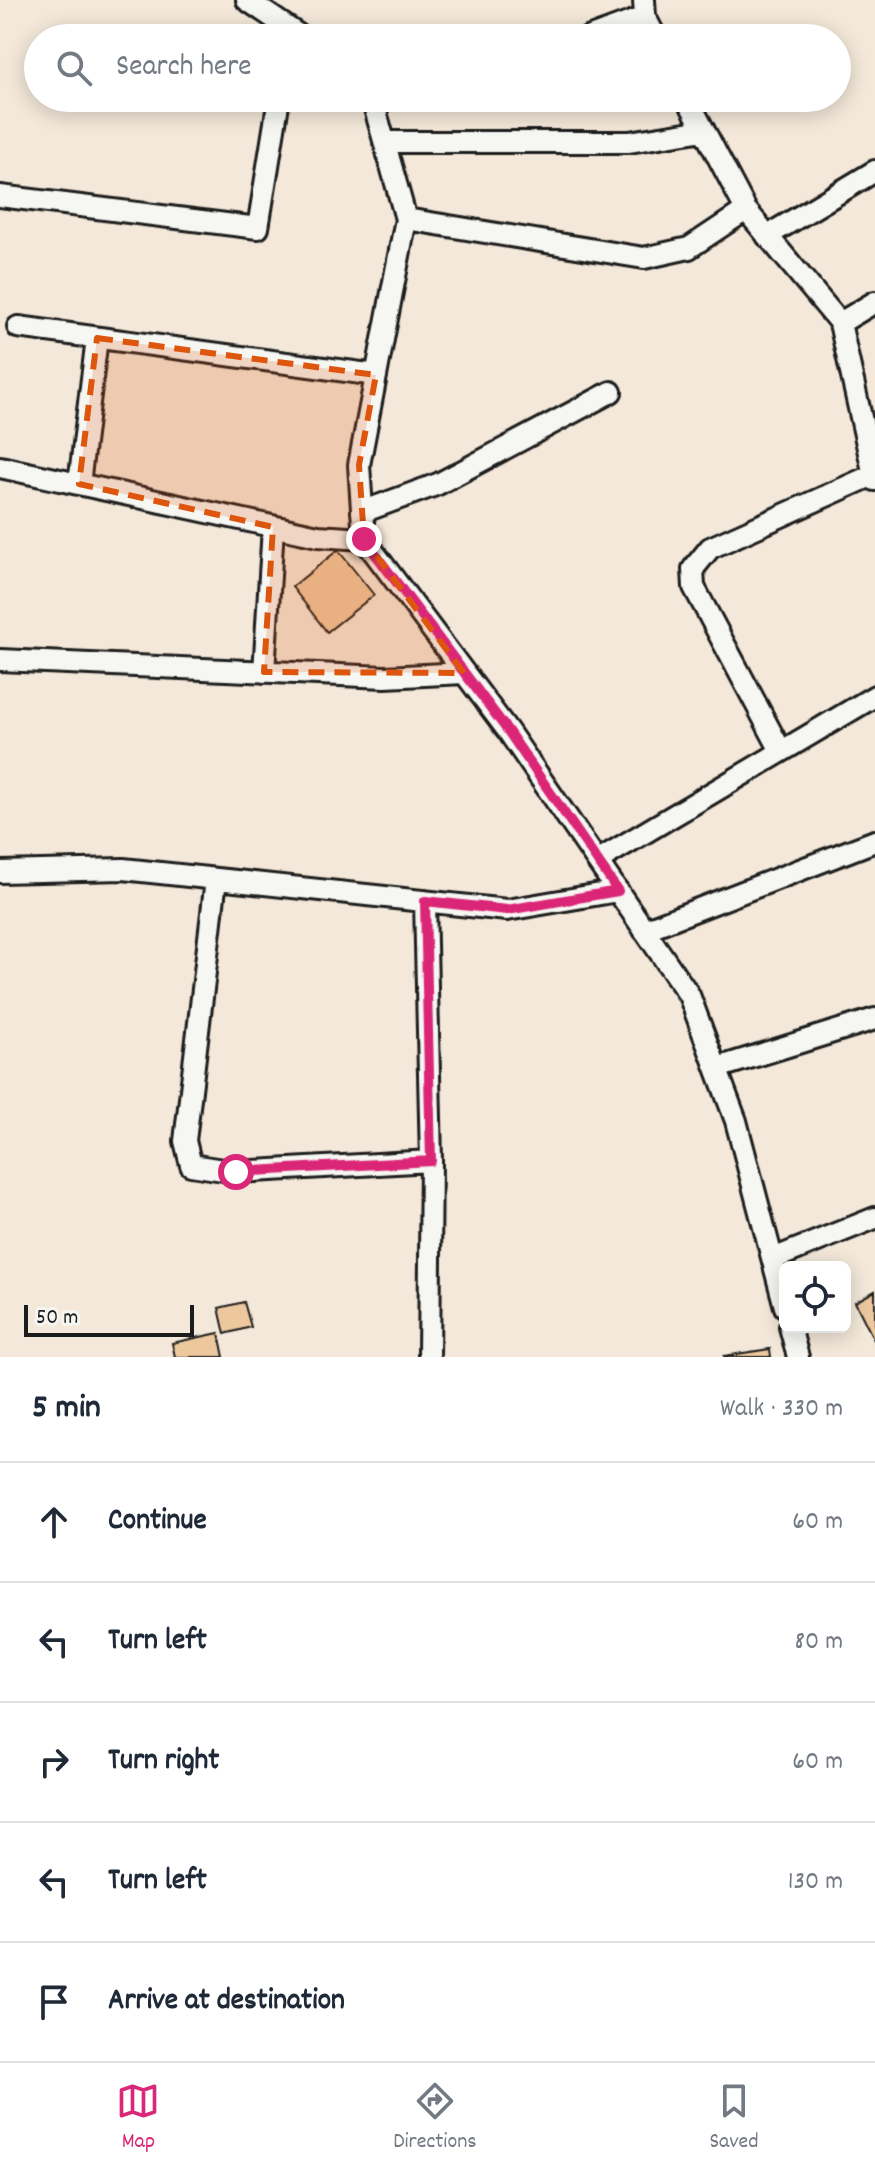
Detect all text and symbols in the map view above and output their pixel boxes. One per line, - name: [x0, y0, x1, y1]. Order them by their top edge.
- search box: [24, 24, 851, 112]
- icon: search: [52, 46, 96, 90]
- text: Search here: [116, 47, 252, 90]
- route end: [346, 521, 382, 557]
- route start: [218, 1154, 254, 1190]
- map controls: [779, 1261, 851, 1333]
- button: locate: [779, 1261, 851, 1333]
- scale bar: [24, 1301, 194, 1337]
- text: 50 m: [36, 1303, 78, 1334]
- text: 5 min: [32, 1385, 101, 1434]
- text: Walk · 330 m: [720, 1391, 843, 1428]
- icon: ahead: [32, 1500, 76, 1544]
- text: Continue: [108, 1501, 207, 1544]
- text: 60 m: [792, 1504, 843, 1541]
- icon: left: [32, 1620, 76, 1664]
- text: Turn left: [108, 1621, 207, 1664]
- text: 80 m: [795, 1624, 843, 1661]
- icon: right: [32, 1740, 76, 1784]
- text: Turn right: [108, 1741, 219, 1784]
- text: 60 m: [792, 1744, 843, 1781]
- icon: left: [32, 1860, 76, 1904]
- text: Turn left: [108, 1861, 207, 1904]
- text: 130 m: [788, 1864, 843, 1901]
- icon: arrive: [32, 1980, 76, 2024]
- text: Arrive at destination: [108, 1981, 345, 2024]
- tab: Map: [116, 2079, 160, 2158]
- tab: Directions: [393, 2079, 477, 2158]
- tab: Saved: [709, 2079, 759, 2158]

